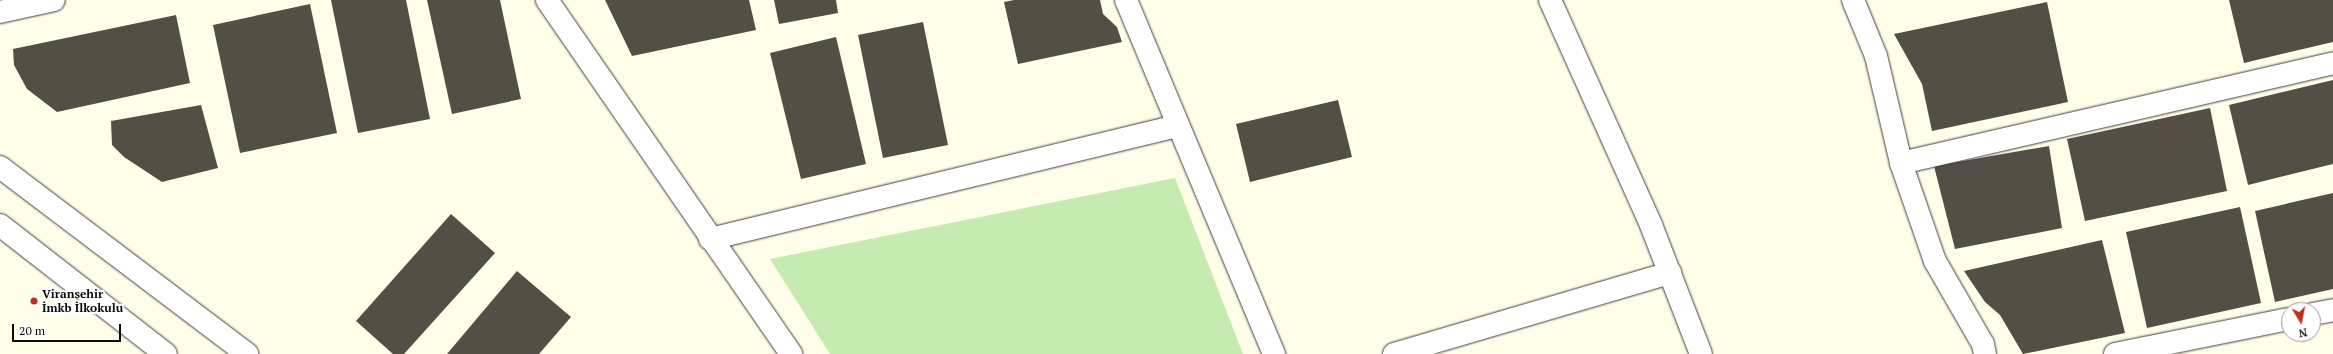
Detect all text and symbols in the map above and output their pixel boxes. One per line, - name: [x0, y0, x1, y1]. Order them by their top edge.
- place label: Viranşehir İmkb İlkokulu: [42, 287, 123, 315]
- marker: Viranşehir İmkb İlkokulu: [29, 296, 39, 306]
- north arrow: [2281, 302, 2321, 342]
- scale bar: [14, 316, 123, 342]
- text: 20 m: [19, 323, 45, 338]
- text: N: [2298, 325, 2308, 340]

